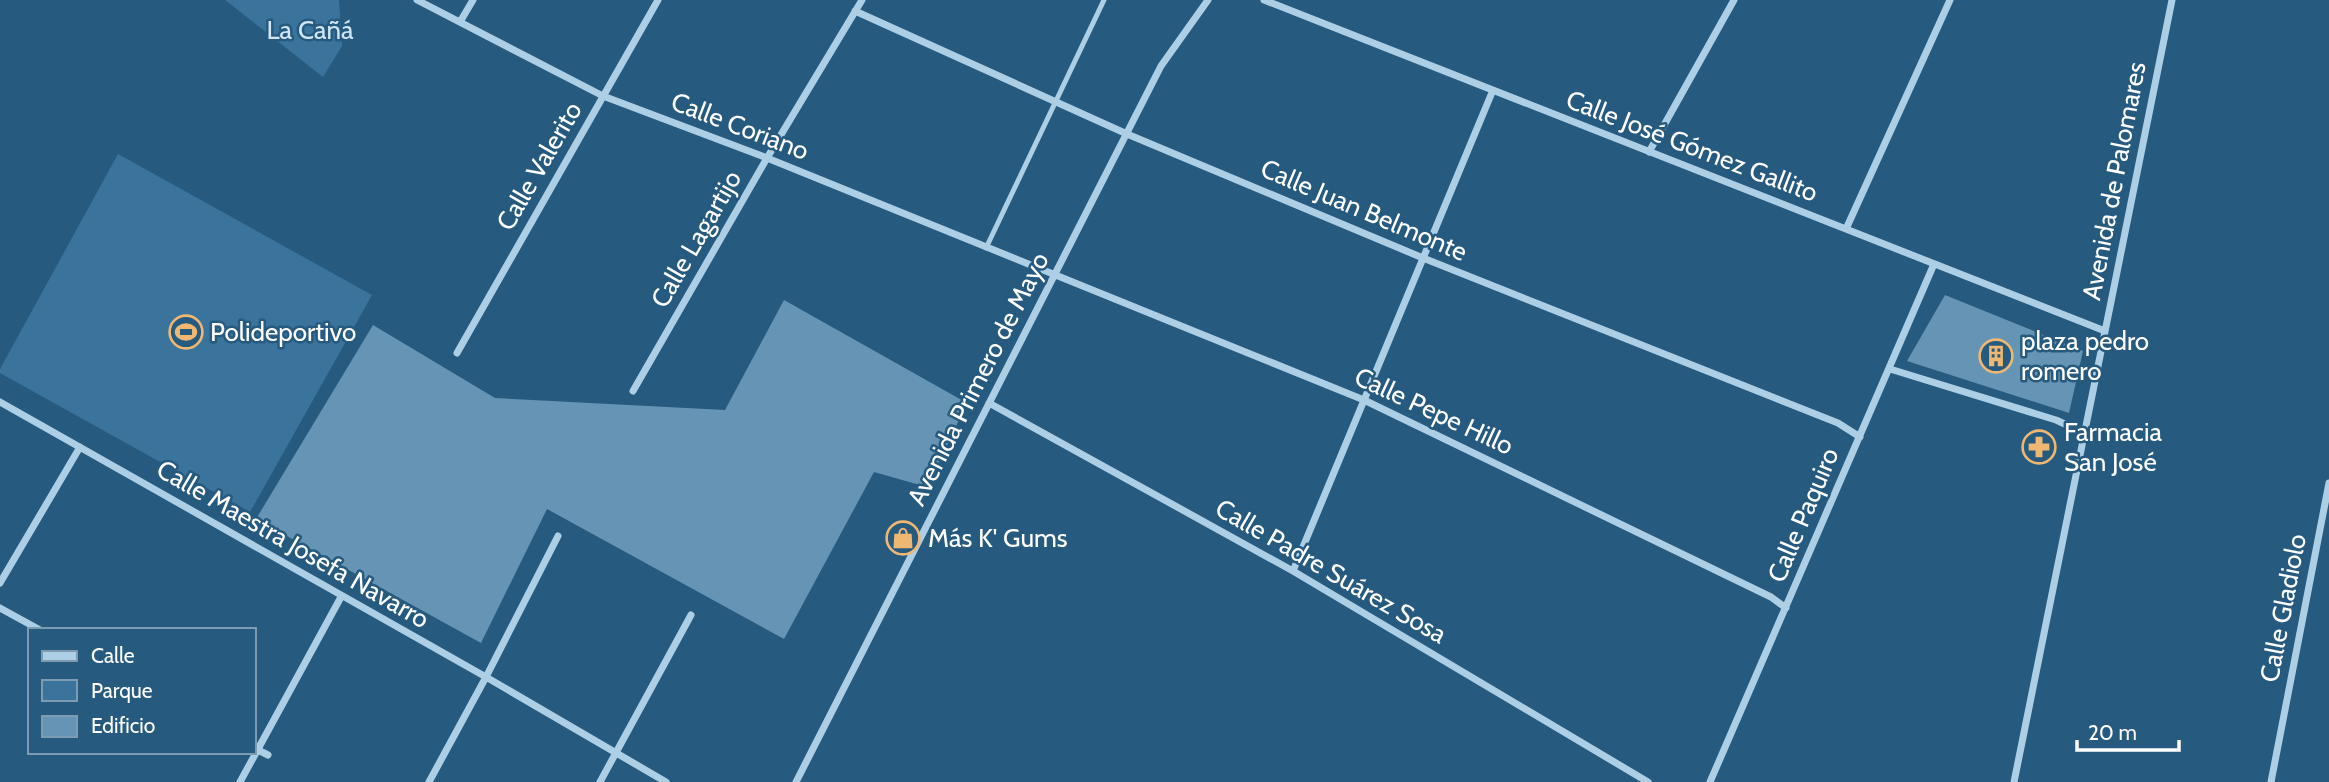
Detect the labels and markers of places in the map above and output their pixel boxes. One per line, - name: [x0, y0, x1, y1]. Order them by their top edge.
- sports icon: Polideportivo: [167, 313, 205, 351]
- place label: Polideportivo: [210, 316, 356, 348]
- place label: plaza pedro romero: [2021, 325, 2149, 387]
- building icon: plaza pedro romero: [1977, 337, 2015, 375]
- place label: Farmacia San José: [2064, 416, 2162, 478]
- pharmacy icon: Farmacia San José: [2020, 428, 2058, 466]
- shop icon: Más K' Gums: [884, 519, 922, 557]
- place label: Más K' Gums: [928, 522, 1068, 554]

